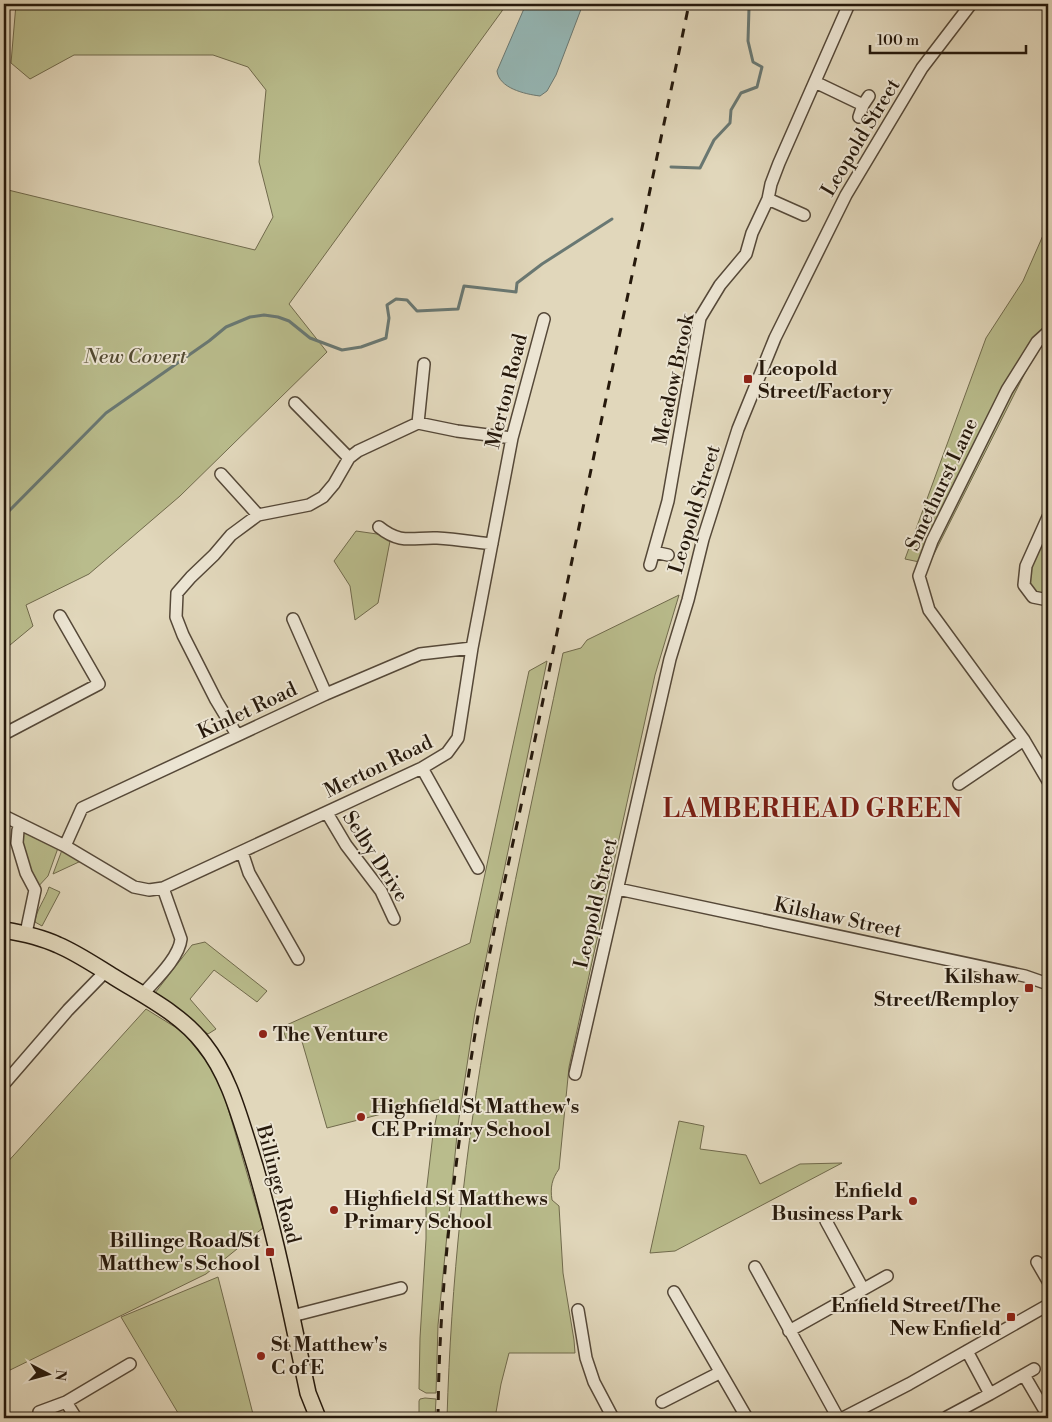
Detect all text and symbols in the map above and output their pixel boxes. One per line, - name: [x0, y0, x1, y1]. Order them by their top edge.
- scale bar: [870, 22, 1026, 54]
- text: 100 m: [877, 31, 919, 50]
- street label: Leopold Street: [816, 74, 906, 201]
- street label: Meadow Brook: [648, 310, 701, 447]
- street label: Merton Road: [481, 331, 534, 451]
- park label: New Covert: [83, 345, 187, 370]
- place label: Leopold Street/Factory: [758, 357, 893, 405]
- marker: Leopold Street/Factory: [742, 373, 754, 385]
- street label: Smethurst Lane: [901, 414, 984, 555]
- street label: Leopold Street: [664, 442, 727, 577]
- street label: Kinlet Road: [194, 677, 302, 745]
- street label: Merton Road: [320, 730, 438, 804]
- district label: LAMBERHEAD GREEN: [663, 794, 963, 825]
- street label: Selby Drive: [336, 807, 413, 907]
- street label: Leopold Street: [569, 836, 624, 971]
- street label: Kilshaw Street: [772, 893, 904, 944]
- place label: Kilshaw Street/Remploy: [874, 965, 1020, 1013]
- marker: Kilshaw Street/Remploy: [1023, 982, 1035, 994]
- place label: The Venture: [273, 1023, 389, 1048]
- marker: The Venture: [257, 1028, 269, 1040]
- place label: Highfield St Matthew's CE Primary School: [371, 1095, 579, 1143]
- marker: Highfield St Matthew's CE Primary School: [355, 1111, 367, 1123]
- street label: Billinge Road: [249, 1121, 306, 1247]
- place label: Enfield Business Park: [771, 1179, 904, 1227]
- place label: Highfield St Matthews Primary School: [344, 1187, 548, 1235]
- marker: Enfield Business Park: [907, 1195, 919, 1207]
- marker: Highfield St Matthews Primary School: [328, 1204, 340, 1216]
- place label: Billinge Road/St Matthew's School: [98, 1229, 261, 1277]
- marker: Billinge Road/St Matthew's School: [264, 1246, 276, 1258]
- place label: Enfield Street/The New Enfield: [831, 1294, 1001, 1342]
- marker: Enfield Street/The New Enfield: [1005, 1311, 1017, 1323]
- place label: St Matthew's C of E: [271, 1333, 387, 1381]
- north arrow: [22, 1350, 72, 1400]
- marker: St Matthew's C of E: [255, 1350, 267, 1362]
- text: N: [50, 1369, 69, 1382]

